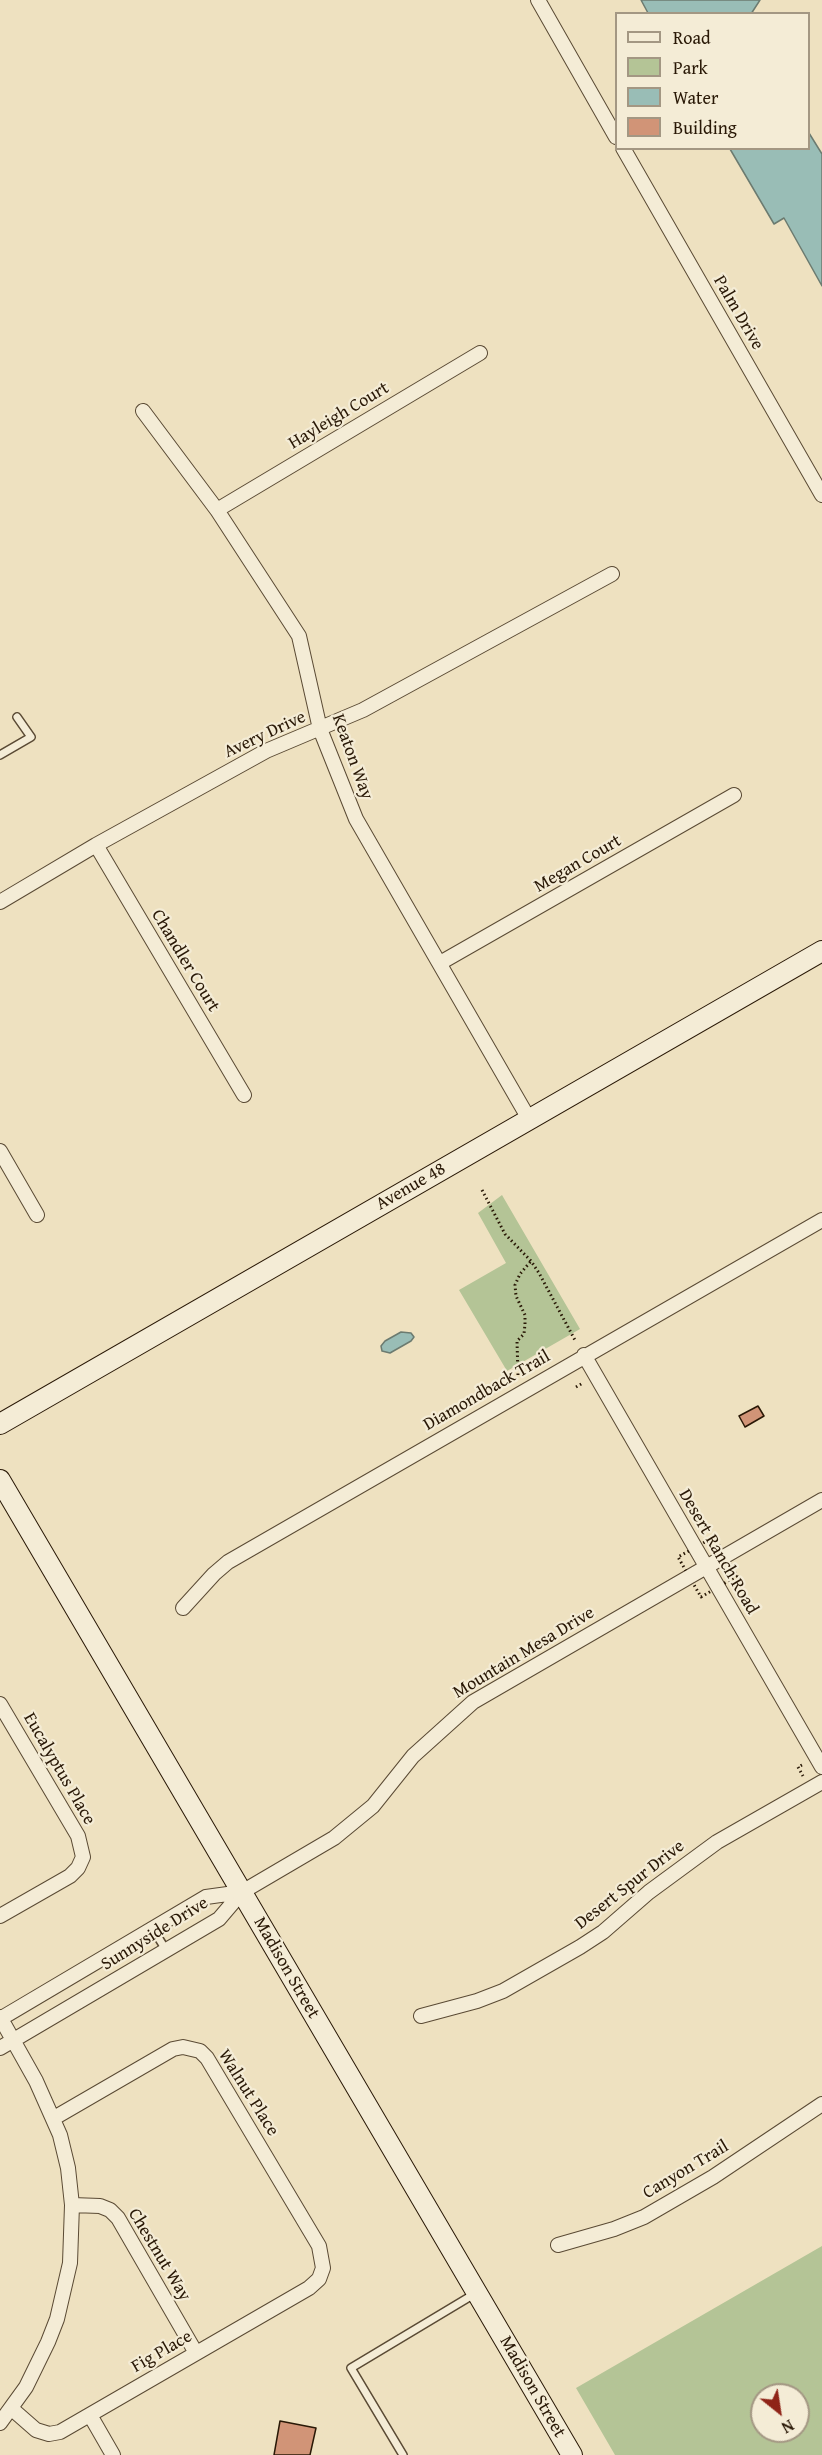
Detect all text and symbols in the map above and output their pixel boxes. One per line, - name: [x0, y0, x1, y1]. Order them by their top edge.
- legend: [615, 12, 810, 150]
- text: Road: [673, 24, 711, 51]
- text: Park: [673, 54, 708, 81]
- text: Water: [673, 84, 718, 111]
- text: Building: [673, 114, 737, 141]
- street label: Palm Drive: [708, 272, 768, 354]
- street label: Hayleigh Court: [285, 378, 393, 454]
- street label: Avery Drive: [221, 707, 309, 763]
- street label: Keaton Way: [327, 711, 377, 803]
- street label: Megan Court: [531, 830, 625, 898]
- street label: Chandler Court: [146, 906, 224, 1016]
- street label: Avenue 48: [372, 1158, 450, 1216]
- street label: Diamondback Trail: [420, 1346, 554, 1436]
- street label: Desert Ranch Road: [673, 1485, 763, 1619]
- street label: Mountain Mesa Drive: [449, 1602, 599, 1704]
- street label: Eucalyptus Place: [18, 1709, 100, 1829]
- street label: Desert Spur Drive: [571, 1836, 689, 1934]
- street label: Sunnyside Drive: [97, 1892, 213, 1976]
- street label: Madison Street: [248, 1913, 324, 2023]
- street label: Walnut Place: [213, 2046, 283, 2140]
- street label: Canyon Trail: [639, 2136, 733, 2204]
- street label: Chestnut Way: [123, 2205, 195, 2305]
- street label: Fig Place: [128, 2326, 196, 2378]
- street label: Madison Street: [494, 2332, 570, 2442]
- north arrow: [750, 2383, 810, 2443]
- text: N: [777, 2414, 799, 2440]

